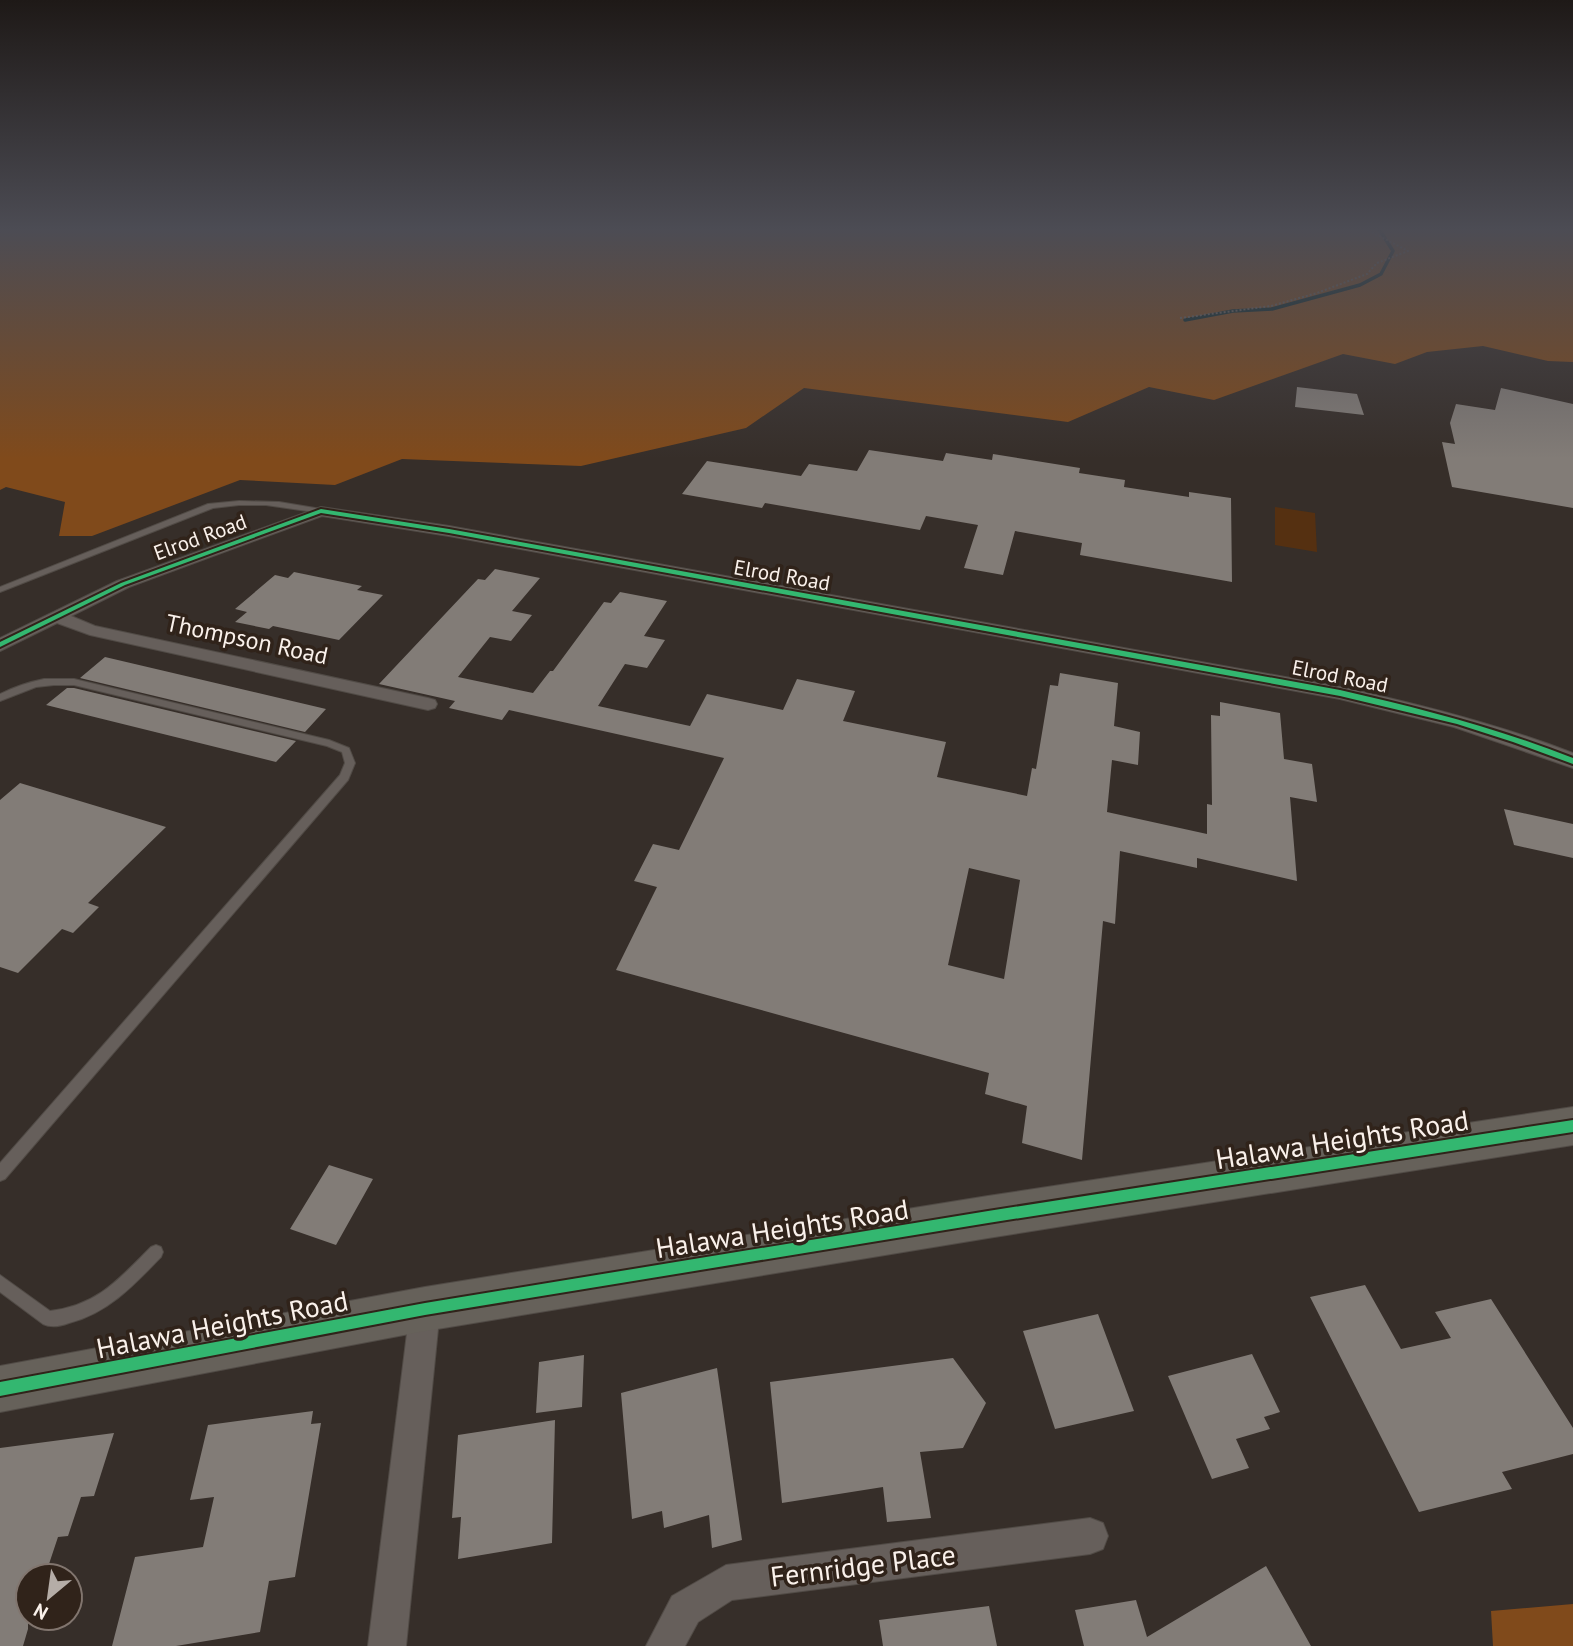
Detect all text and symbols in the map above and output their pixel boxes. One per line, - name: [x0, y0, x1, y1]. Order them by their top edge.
- street label: Elrod Road: [150, 508, 250, 566]
- street label: Elrod Road: [732, 553, 832, 597]
- street label: Thompson Road: [163, 607, 331, 671]
- street label: Elrod Road: [1290, 653, 1390, 699]
- street label: Halawa Heights Road: [1213, 1101, 1471, 1177]
- street label: Halawa Heights Road: [653, 1190, 911, 1266]
- street label: Halawa Heights Road: [93, 1281, 351, 1367]
- street label: Fernridge Place: [768, 1535, 958, 1595]
- north arrow: [14, 1562, 84, 1632]
- text: N: [29, 1598, 52, 1625]

